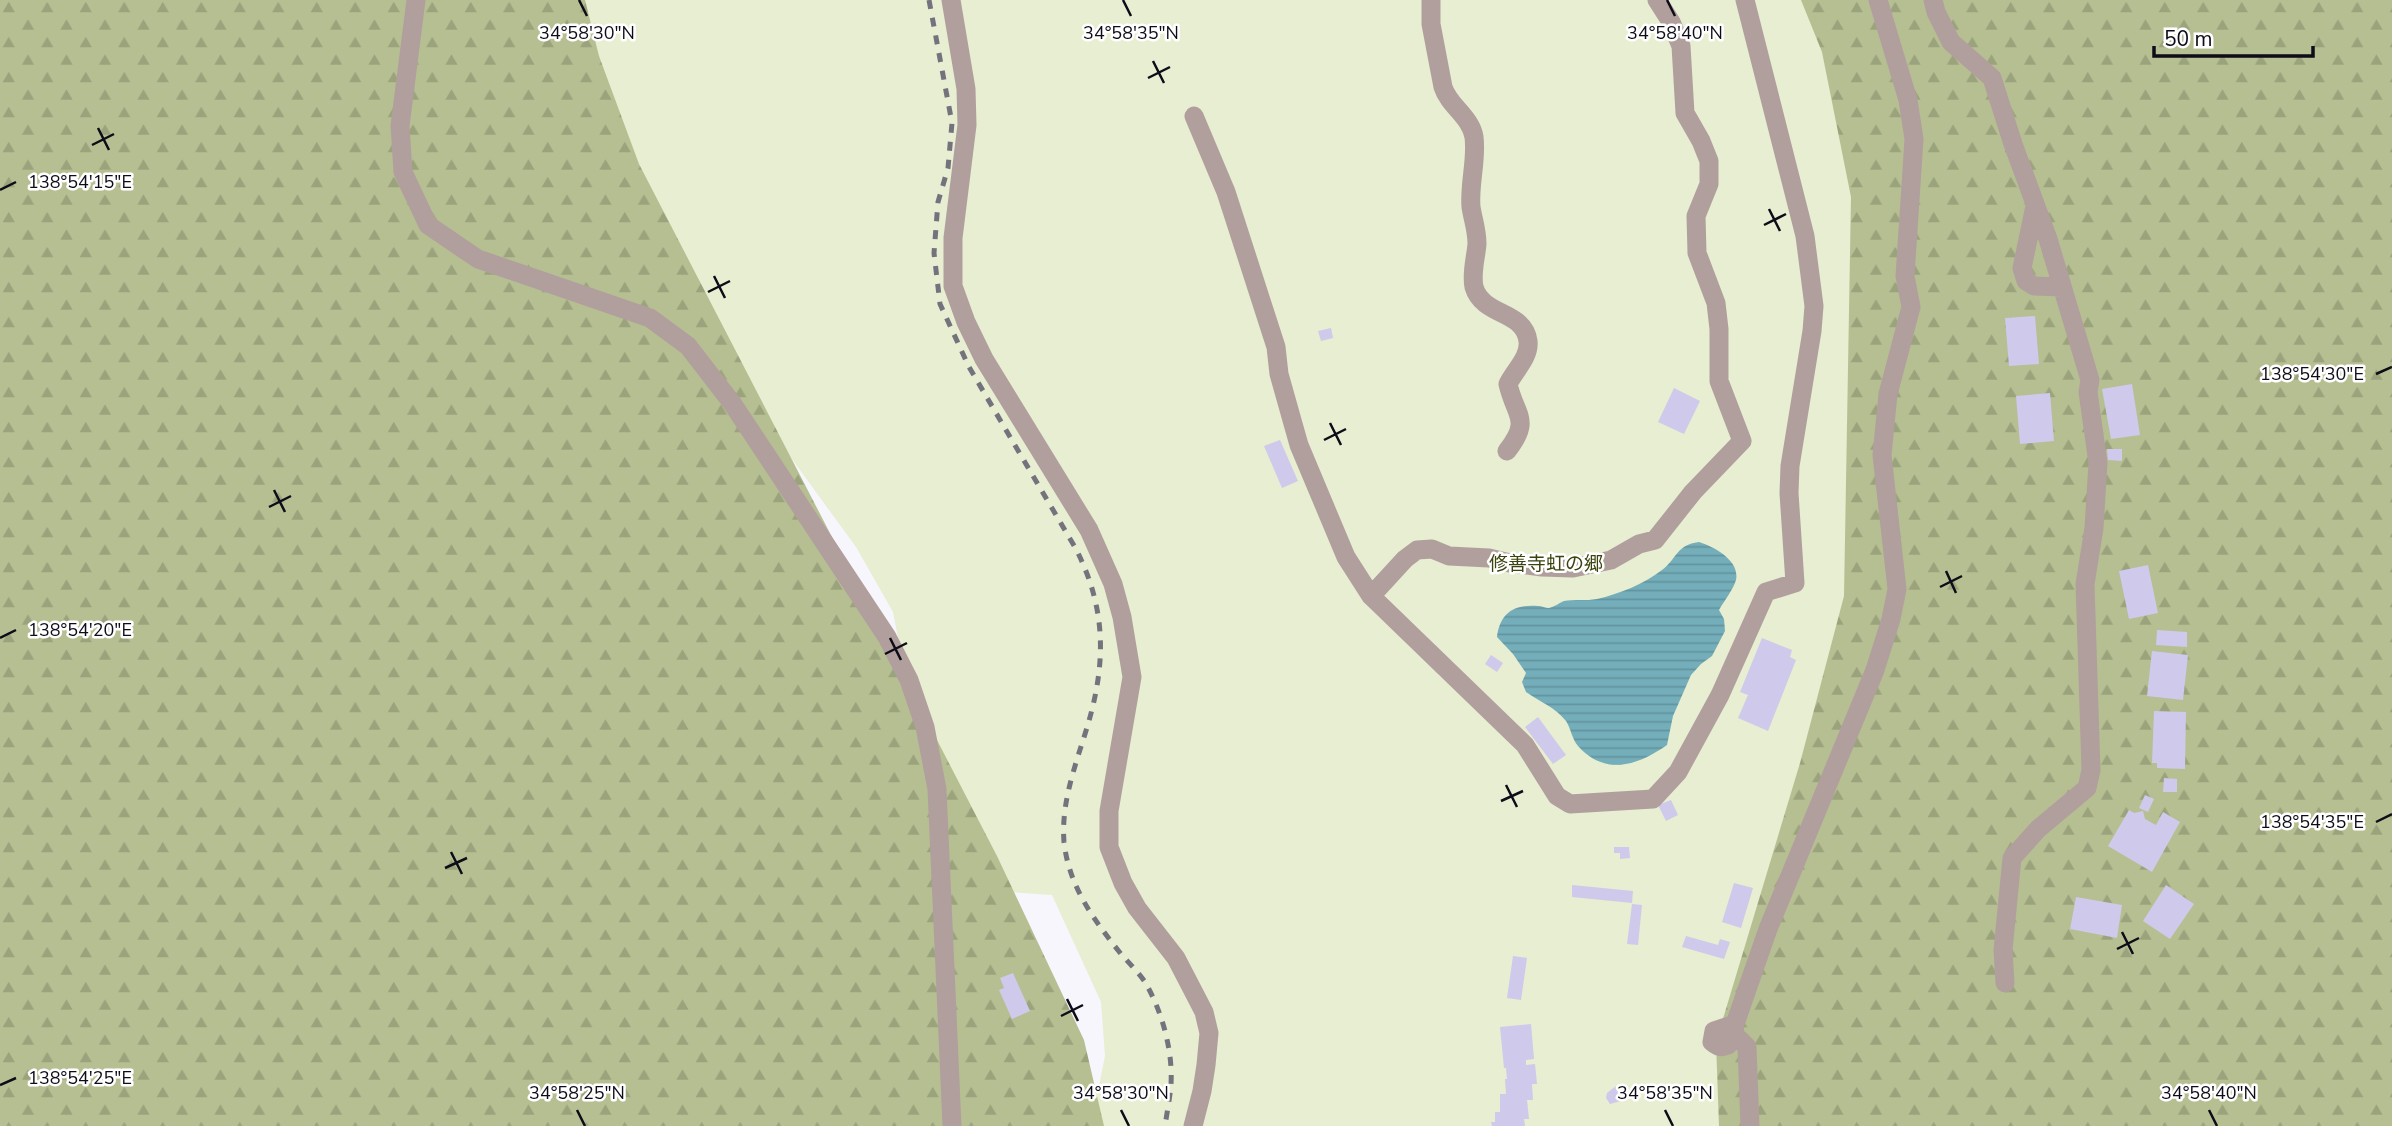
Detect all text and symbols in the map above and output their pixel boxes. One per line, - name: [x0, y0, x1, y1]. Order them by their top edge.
- scale bar: [2154, 14, 2313, 58]
- text: 34°58'30"N: [539, 21, 635, 45]
- text: 34°58'35"N: [1083, 21, 1179, 45]
- text: 34°58'40"N: [1627, 21, 1723, 45]
- text: 50 m: [2164, 25, 2213, 53]
- text: 138°54'15"E: [28, 170, 132, 194]
- text: 138°54'30"E: [2260, 362, 2364, 386]
- park label: 修善寺虹の郷: [1489, 551, 1603, 577]
- text: 138°54'20"E: [28, 618, 132, 642]
- text: 138°54'35"E: [2260, 810, 2364, 834]
- text: 138°54'25"E: [28, 1066, 132, 1090]
- text: 34°58'25"N: [529, 1081, 625, 1105]
- text: 34°58'30"N: [1073, 1081, 1169, 1105]
- text: 34°58'35"N: [1617, 1081, 1713, 1105]
- text: 34°58'40"N: [2161, 1081, 2257, 1105]

